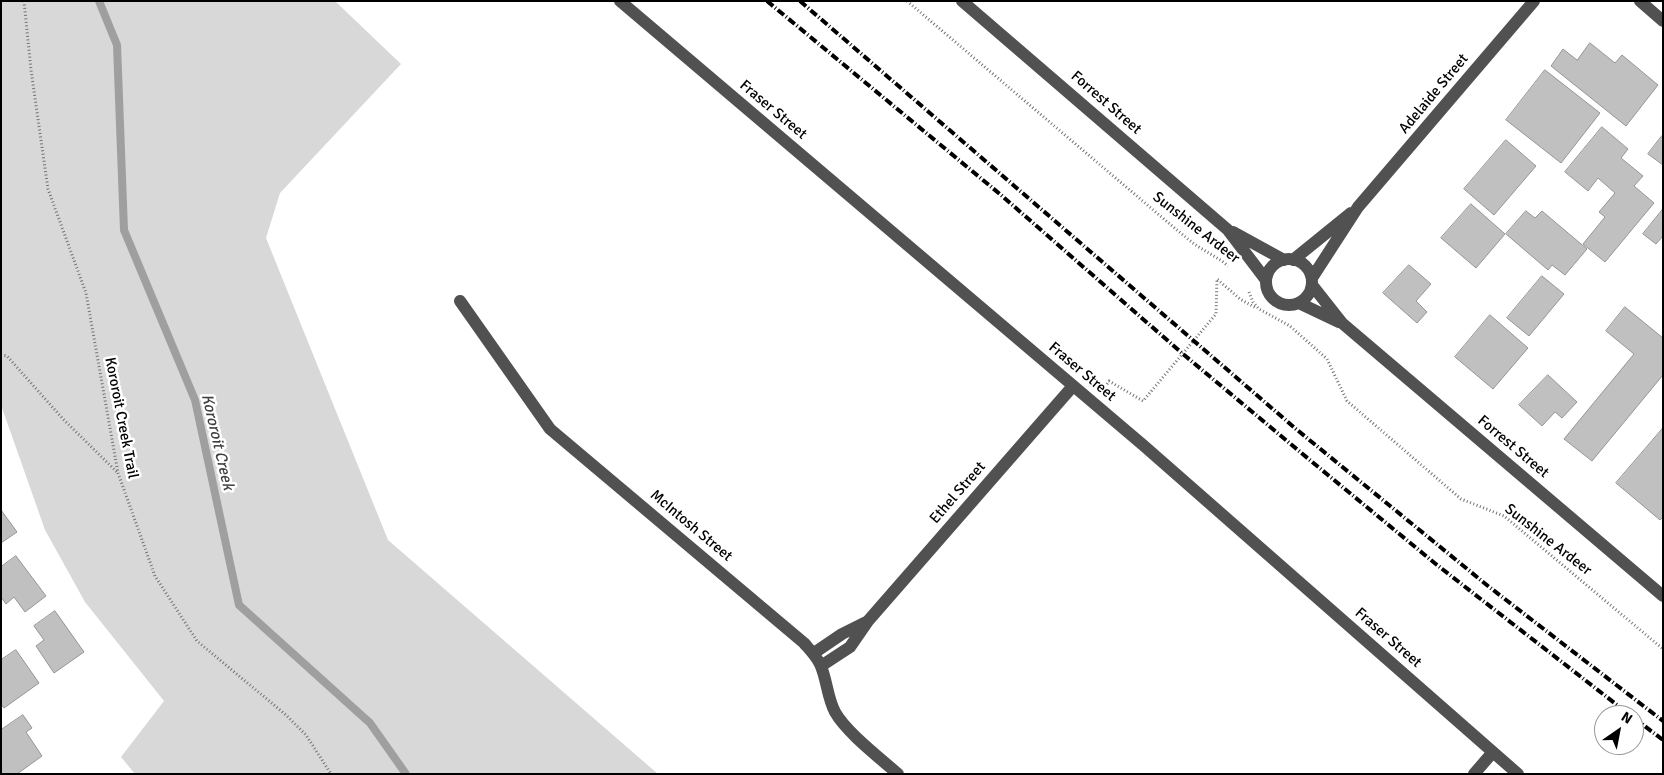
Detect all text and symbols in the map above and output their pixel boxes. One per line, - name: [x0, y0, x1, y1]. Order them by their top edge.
- street label: Adelaide Street: [1395, 50, 1473, 138]
- street label: Forrest Street: [1067, 67, 1145, 139]
- street label: Fraser Street: [736, 77, 810, 143]
- street label: Sunshine Ardeer: [1149, 188, 1243, 268]
- street label: Fraser Street: [1045, 339, 1119, 405]
- street label: Kororoit Creek Trail: [100, 356, 142, 480]
- water label: Kororoit Creek: [197, 392, 237, 492]
- street label: Forrest Street: [1474, 412, 1552, 482]
- street label: Ethel Street: [926, 458, 990, 528]
- street label: McIntosh Street: [646, 486, 736, 566]
- street label: Sunshine Ardeer: [1501, 500, 1595, 580]
- street label: Fraser Street: [1351, 604, 1425, 672]
- north arrow: [1594, 705, 1644, 755]
- text: N: [1618, 708, 1636, 728]

